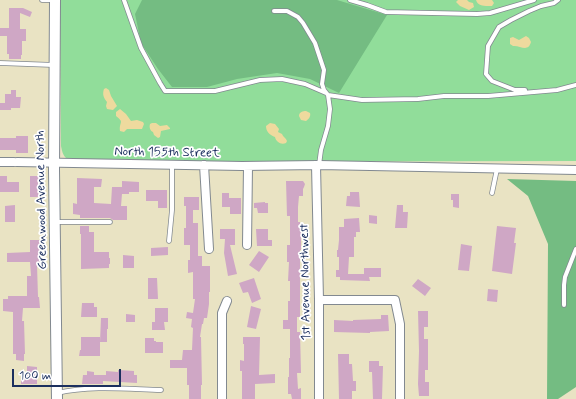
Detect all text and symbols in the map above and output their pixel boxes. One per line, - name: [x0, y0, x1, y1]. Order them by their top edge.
- street label: Greenwood Avenue North: [33, 130, 51, 270]
- street label: North 155th Street: [114, 144, 220, 162]
- street label: 1st Avenue Northwest: [297, 223, 315, 341]
- scale bar: [14, 361, 123, 387]
- text: 100 m: [19, 368, 51, 384]

